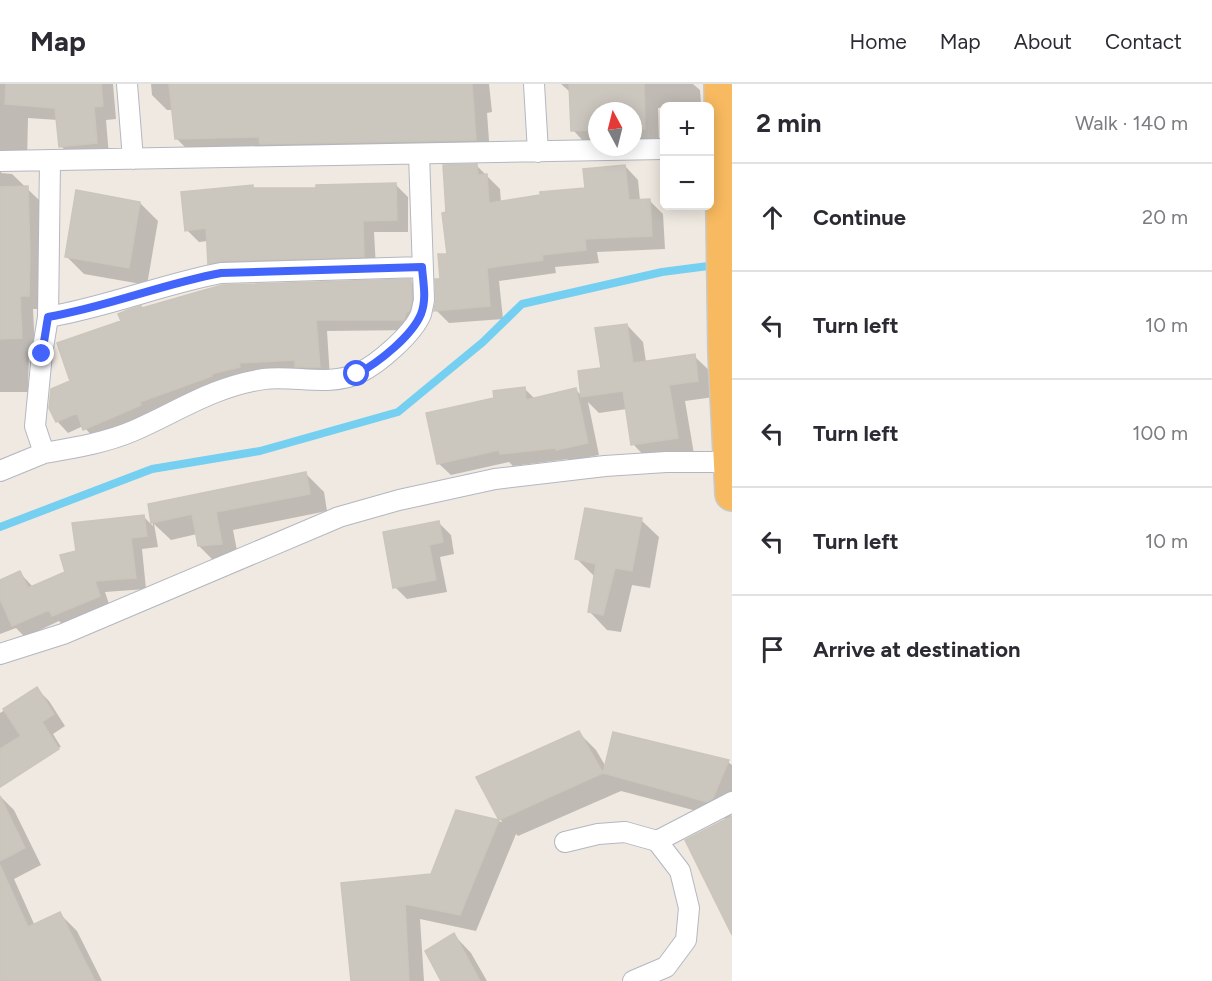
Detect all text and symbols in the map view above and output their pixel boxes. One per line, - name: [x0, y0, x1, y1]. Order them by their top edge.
- text: Map: [30, 24, 86, 58]
- text: Home: [850, 29, 907, 54]
- text: Map: [940, 29, 981, 54]
- text: About: [1014, 29, 1072, 54]
- text: Contact: [1105, 29, 1182, 54]
- north arrow: [588, 102, 642, 156]
- map controls: [660, 102, 714, 210]
- button: +: [660, 102, 714, 156]
- text: 2 min: [756, 107, 822, 139]
- text: Walk · 140 m: [1075, 111, 1188, 135]
- button: −: [660, 156, 714, 210]
- icon: ahead: [756, 201, 789, 234]
- text: Continue: [813, 204, 906, 231]
- text: 20 m: [1142, 205, 1188, 229]
- icon: left: [756, 309, 789, 342]
- text: Turn left: [813, 312, 899, 339]
- text: 10 m: [1145, 313, 1188, 337]
- route end: [28, 340, 54, 366]
- route start: [343, 360, 369, 386]
- icon: left: [756, 417, 789, 450]
- text: Turn left: [813, 420, 899, 447]
- text: 100 m: [1132, 421, 1188, 445]
- icon: left: [756, 525, 789, 558]
- text: Turn left: [813, 528, 899, 555]
- text: 10 m: [1145, 529, 1188, 553]
- icon: arrive: [756, 633, 789, 666]
- text: Arrive at destination: [813, 636, 1021, 663]

